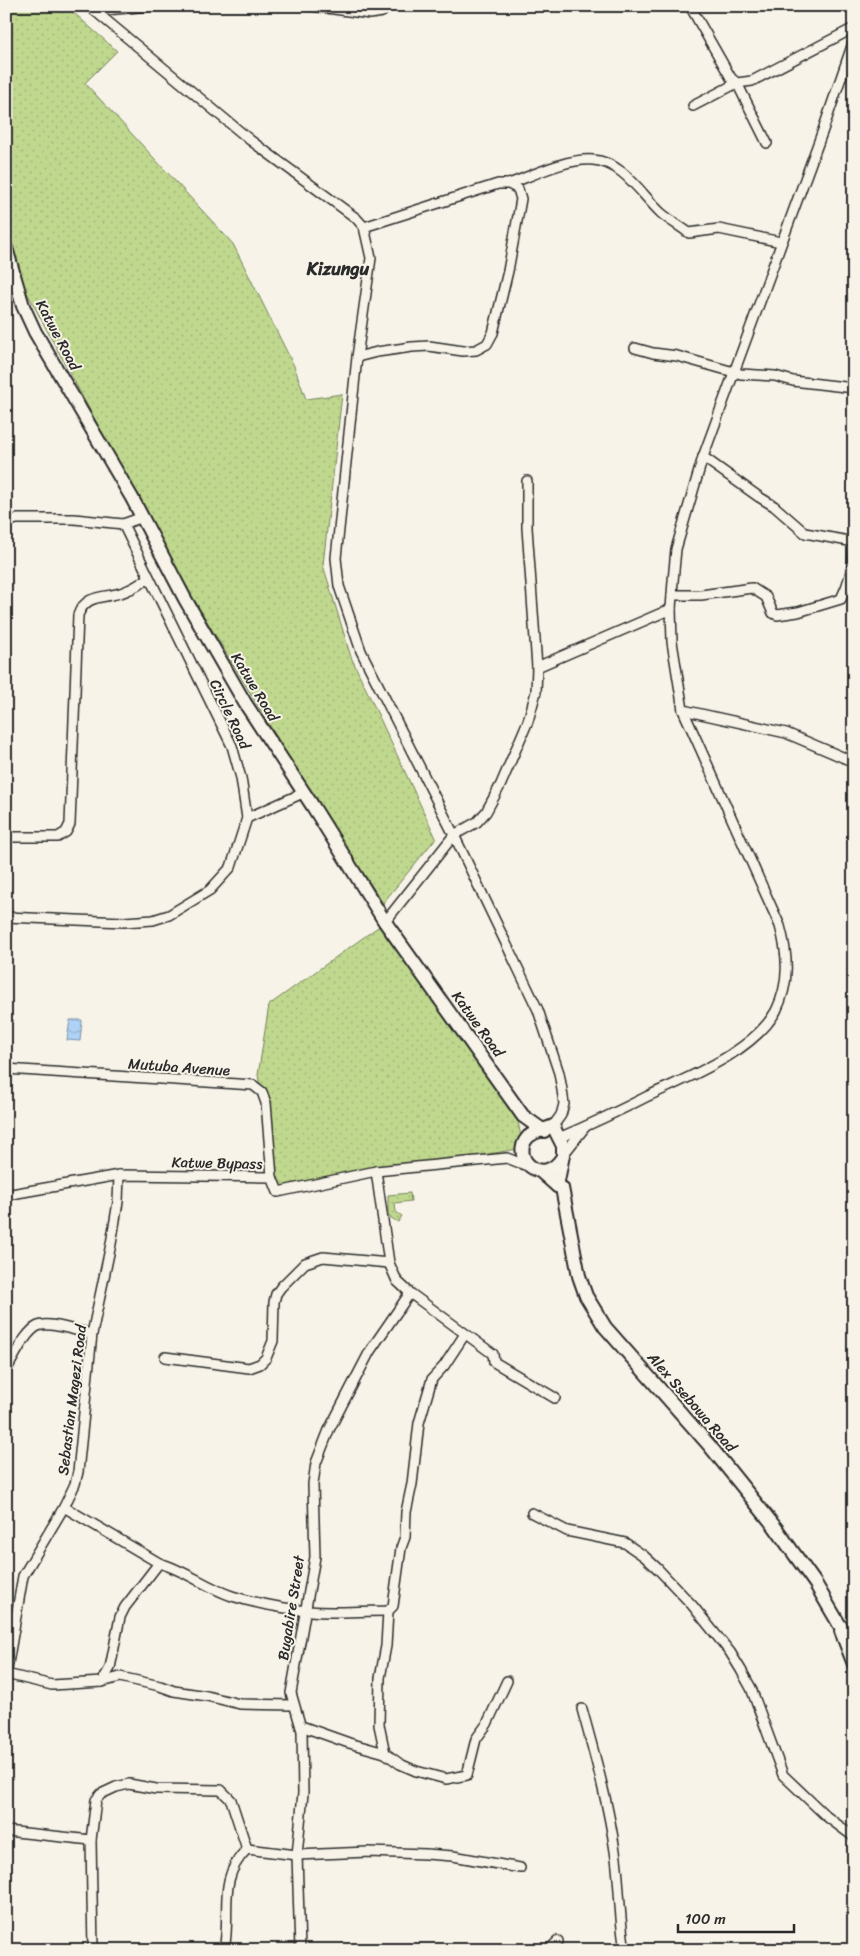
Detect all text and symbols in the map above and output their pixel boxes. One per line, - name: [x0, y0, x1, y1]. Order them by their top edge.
- district label: Kizungu: [306, 253, 370, 285]
- street label: Katwe Road: [28, 295, 88, 376]
- street label: Katwe Road: [224, 647, 287, 728]
- street label: Circle Road: [202, 675, 258, 754]
- street label: Katwe Road: [445, 985, 512, 1064]
- street label: Mutuba Avenue: [127, 1050, 231, 1084]
- street label: Katwe Bypass: [171, 1149, 264, 1177]
- street label: Sebastian Magezi Road: [50, 1322, 94, 1477]
- street label: Alex Ssebowa Road: [640, 1345, 744, 1459]
- street label: Bugabire Street: [270, 1553, 312, 1662]
- scale bar: [678, 1901, 794, 1933]
- text: 100 m: [685, 1906, 726, 1932]

